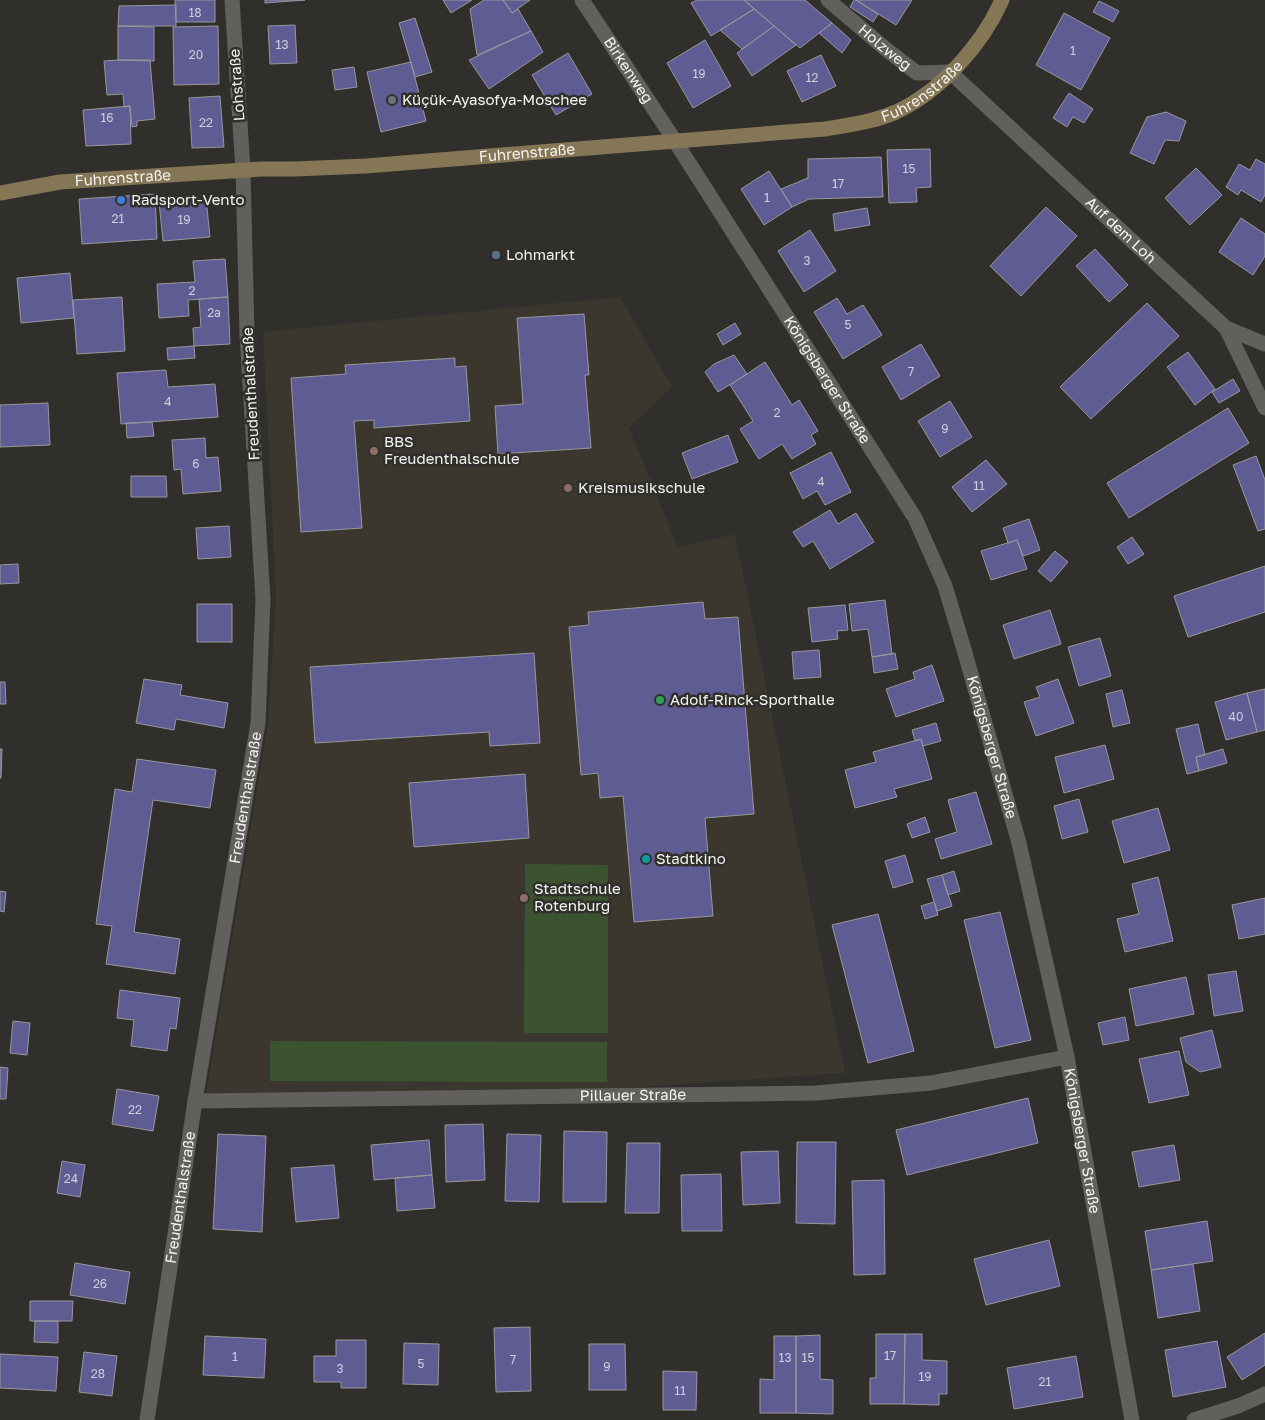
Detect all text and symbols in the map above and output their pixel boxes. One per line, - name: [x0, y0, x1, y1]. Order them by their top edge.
- house number: 18: [188, 5, 202, 20]
- street label: Holzweg: [855, 20, 915, 74]
- street label: Birkenweg: [601, 33, 657, 106]
- house number: 13: [276, 37, 288, 52]
- house number: 1: [1070, 43, 1076, 58]
- house number: 20: [189, 47, 203, 62]
- street label: Lohstraße: [224, 48, 247, 122]
- street label: Fuhrenstraße: [878, 56, 966, 125]
- house number: 19: [692, 66, 706, 81]
- house number: 12: [806, 70, 818, 85]
- place label: Küçük-Ayasofya-Moschee: [402, 90, 587, 108]
- marker: Küçük-Ayasofya-Moschee: [386, 94, 398, 106]
- house number: 16: [100, 110, 114, 125]
- house number: 22: [199, 115, 213, 130]
- street label: Fuhrenstraße: [478, 139, 576, 165]
- house number: 15: [903, 161, 915, 176]
- street label: Fuhrenstraße: [74, 165, 172, 189]
- house number: 17: [832, 176, 844, 191]
- place label: Radsport-Vento: [131, 190, 244, 208]
- house number: 1: [764, 190, 770, 205]
- street label: Auf dem Loh: [1082, 193, 1160, 267]
- marker: Radsport-Vento: [115, 194, 127, 206]
- house number: 21: [112, 211, 125, 226]
- house number: 19: [177, 212, 191, 227]
- place label: Lohmarkt: [506, 245, 575, 263]
- marker: Lohmarkt: [490, 249, 502, 261]
- house number: 3: [803, 253, 811, 268]
- house number: 2: [189, 283, 196, 298]
- house number: 2a: [207, 305, 221, 320]
- street label: Königsberger Straße: [781, 312, 875, 447]
- house number: 5: [845, 317, 852, 332]
- street label: Freudenthalstraße: [238, 327, 262, 461]
- house number: 7: [908, 364, 914, 379]
- house number: 4: [164, 394, 172, 409]
- house number: 2: [774, 405, 781, 420]
- house number: 9: [941, 421, 949, 436]
- place label: BBS Freudenthalschule: [384, 432, 520, 467]
- marker: BBS Freudenthalschule: [368, 445, 380, 457]
- house number: 6: [192, 456, 200, 471]
- house number: 4: [817, 474, 825, 489]
- place label: Kreismusikschule: [578, 478, 706, 496]
- house number: 11: [973, 478, 985, 493]
- marker: Kreismusikschule: [562, 482, 574, 494]
- street label: Königsberger Straße: [964, 673, 1022, 821]
- place label: Adolf-Rinck-Sporthalle: [670, 690, 835, 708]
- marker: Adolf-Rinck-Sporthalle: [654, 694, 666, 706]
- house number: 40: [1229, 709, 1243, 724]
- street label: Freudenthalstraße: [225, 730, 264, 865]
- place label: Stadtkino: [656, 849, 726, 867]
- marker: Stadtkino: [640, 853, 652, 865]
- place label: Stadtschule Rotenburg: [534, 879, 621, 914]
- marker: Stadtschule Rotenburg: [518, 892, 530, 904]
- street label: Königsberger Straße: [1061, 1066, 1105, 1215]
- street label: Pillauer Straße: [580, 1085, 687, 1104]
- house number: 22: [128, 1102, 142, 1117]
- street label: Freudenthalstraße: [161, 1130, 198, 1265]
- house number: 24: [64, 1171, 78, 1186]
- house number: 26: [93, 1276, 107, 1291]
- house number: 17: [884, 1348, 896, 1363]
- house number: 1: [232, 1349, 238, 1364]
- house number: 13: [779, 1350, 791, 1365]
- house number: 15: [802, 1350, 814, 1365]
- house number: 7: [510, 1352, 516, 1367]
- house number: 5: [418, 1356, 425, 1371]
- house number: 9: [603, 1359, 611, 1374]
- house number: 3: [336, 1361, 344, 1376]
- house number: 28: [91, 1366, 105, 1381]
- house number: 19: [918, 1369, 932, 1384]
- house number: 21: [1039, 1374, 1052, 1389]
- house number: 11: [674, 1383, 686, 1398]

